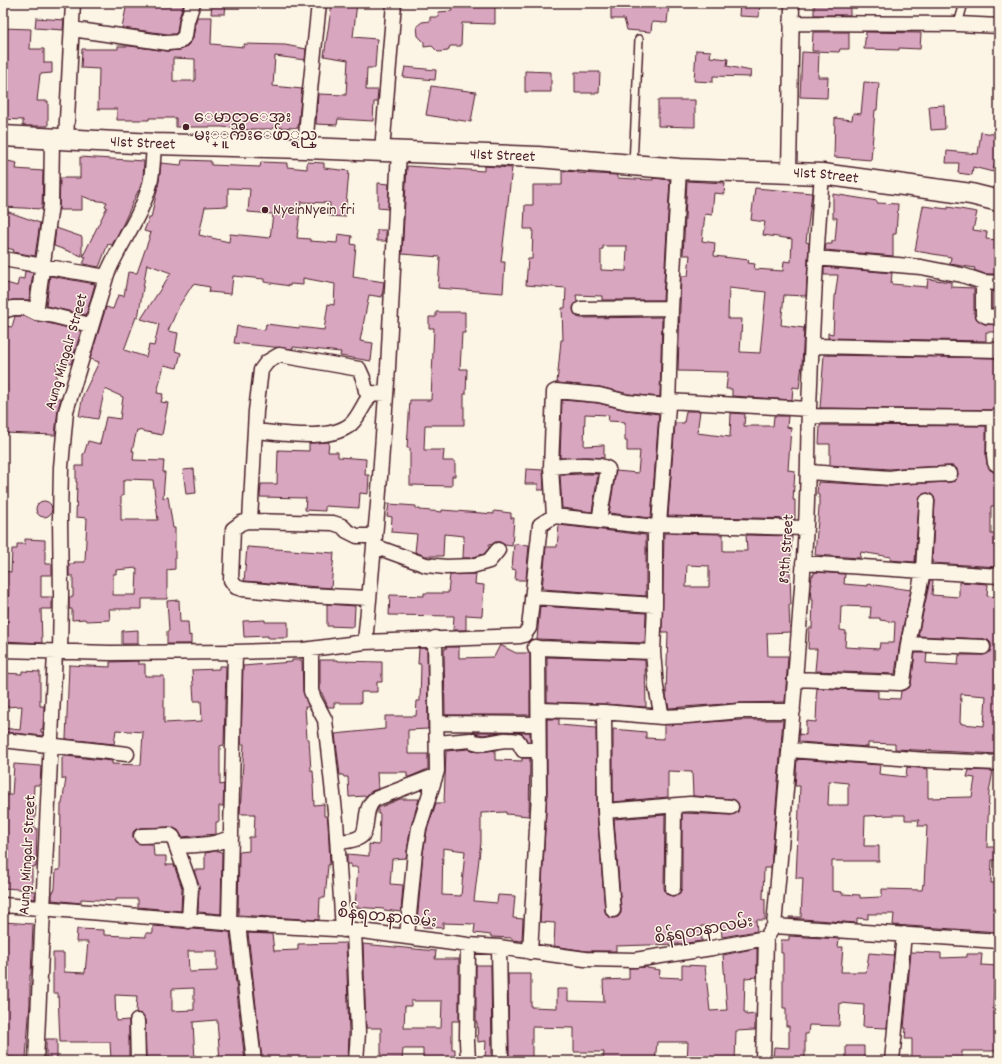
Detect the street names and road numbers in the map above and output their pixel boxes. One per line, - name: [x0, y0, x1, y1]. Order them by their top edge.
- street label: 41st Street: [110, 130, 176, 156]
- street label: 41st Street: [469, 143, 536, 168]
- street label: 41st Street: [793, 162, 860, 190]
- street label: Aung Mingalr Street: [39, 291, 95, 413]
- street label: 89th Street: [773, 513, 801, 584]
- street label: Aung Mingalr Street: [13, 794, 43, 916]
- street label: စိန်ရတနာလမ်း: [336, 899, 438, 935]
- street label: စိန်ရတနာလမ်း: [653, 909, 755, 951]

